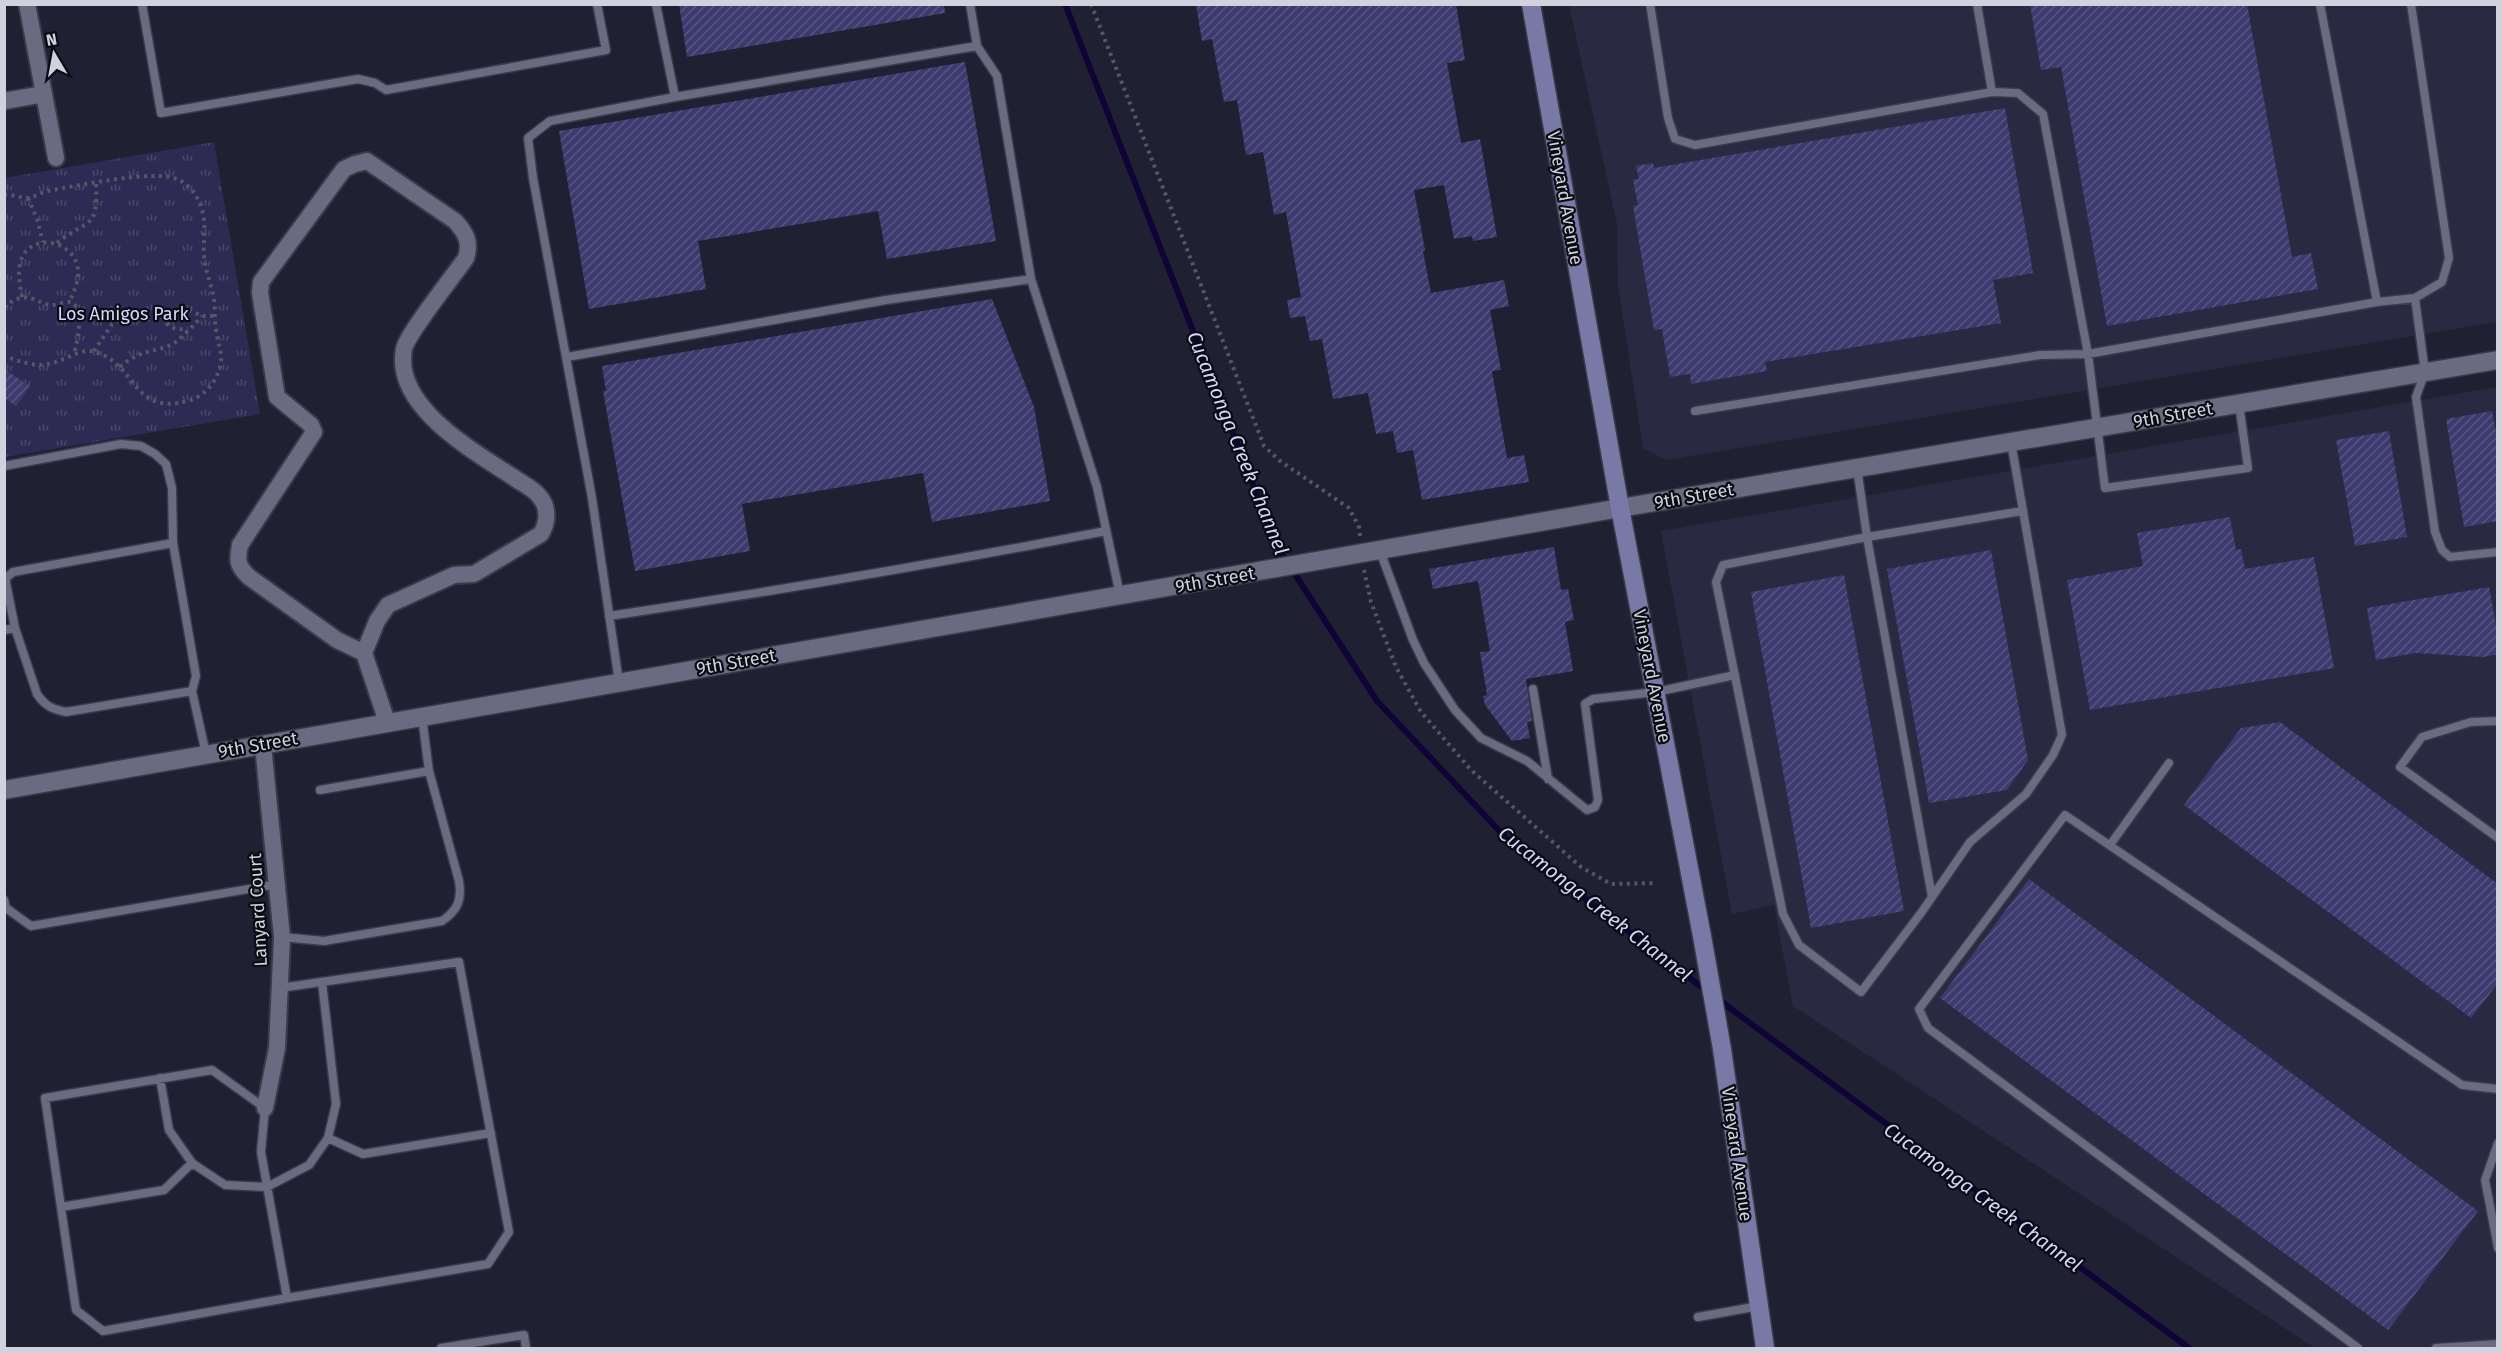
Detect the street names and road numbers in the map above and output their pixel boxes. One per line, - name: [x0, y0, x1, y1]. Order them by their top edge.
- street label: Vineyard Avenue: [1542, 129, 1588, 267]
- street label: 9th Street: [2132, 397, 2215, 433]
- street label: 9th Street: [1653, 478, 1736, 514]
- street label: 9th Street: [1174, 562, 1257, 598]
- street label: Vineyard Avenue: [1628, 607, 1676, 745]
- street label: 9th Street: [695, 644, 778, 680]
- street label: 9th Street: [217, 727, 300, 763]
- street label: Lanyard Court: [244, 852, 272, 967]
- street label: Vineyard Avenue: [1717, 1085, 1757, 1223]

